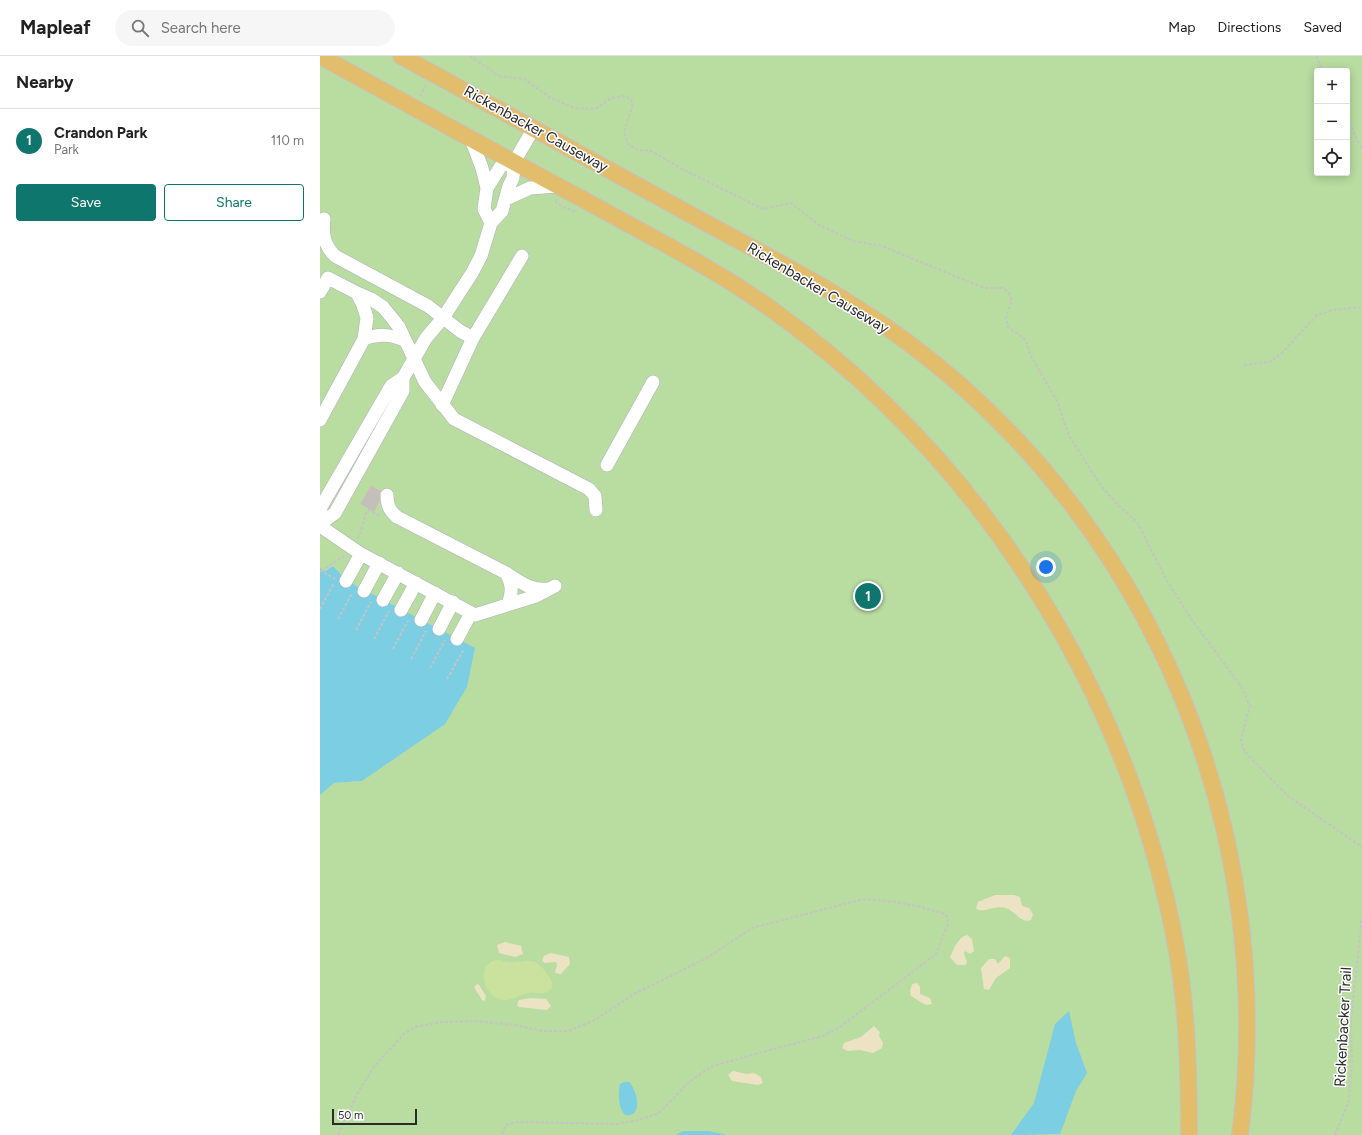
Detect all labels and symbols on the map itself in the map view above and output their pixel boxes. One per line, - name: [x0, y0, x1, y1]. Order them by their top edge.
- street label: Rickenbacker Causeway: [461, 82, 611, 176]
- street label: Rickenbacker Causeway: [744, 239, 892, 338]
- your location: [1036, 557, 1056, 577]
- pin: 1: [855, 581, 881, 611]
- street label: Rickenbacker Trail: [1331, 966, 1355, 1088]
- scale bar: [332, 1107, 417, 1126]

